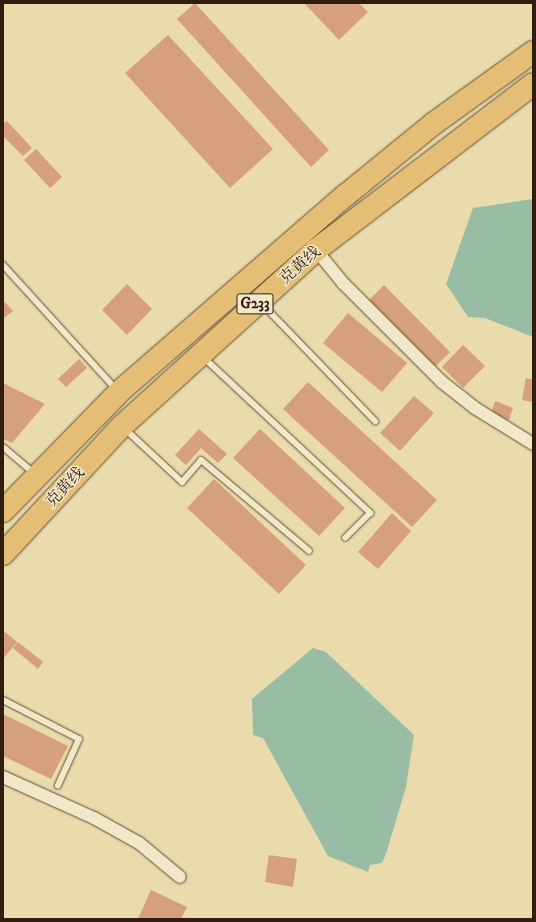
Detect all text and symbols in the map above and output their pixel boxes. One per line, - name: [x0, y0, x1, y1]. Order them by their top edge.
- street label: 克黄线: [276, 242, 324, 288]
- road number: G233: [236, 291, 274, 317]
- street label: 克黄线: [42, 463, 88, 511]

